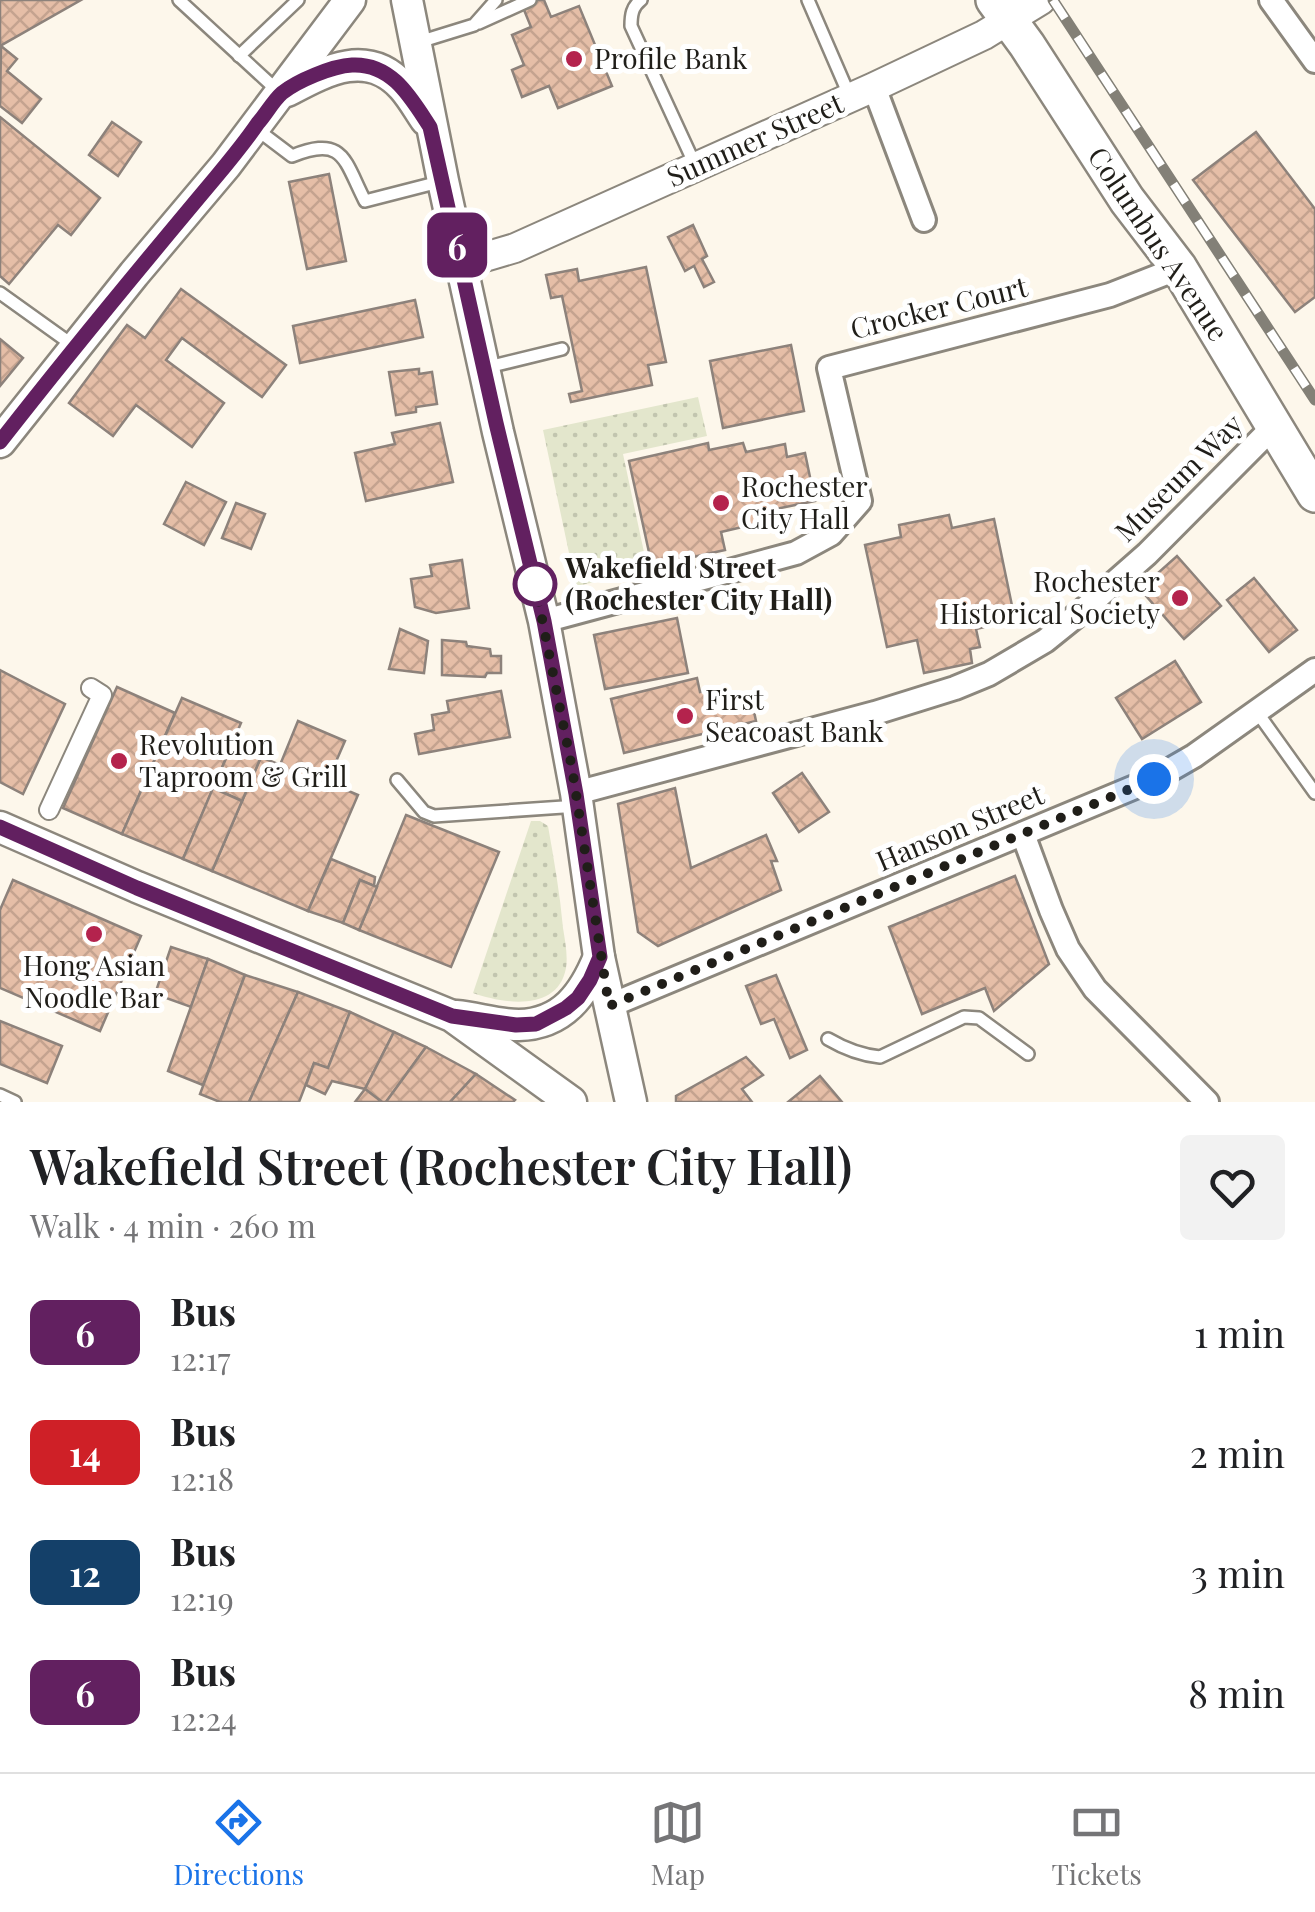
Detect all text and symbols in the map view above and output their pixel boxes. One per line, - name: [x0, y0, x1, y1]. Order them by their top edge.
- place label: Profile Bank: [594, 39, 748, 76]
- marker: Profile Bank: [563, 48, 585, 70]
- street label: Summer Street: [660, 83, 849, 194]
- street label: Columbus Avenue: [1081, 139, 1238, 347]
- line badge: 6: [424, 212, 490, 278]
- text: 6: [447, 222, 467, 269]
- street label: Crocker Court: [846, 266, 1032, 346]
- street label: Museum Way: [1106, 405, 1250, 549]
- place label: Rochester City Hall: [741, 467, 868, 536]
- marker: Rochester City Hall: [710, 492, 732, 514]
- place label: Wakefield Street (Rochester City Hall): [564, 548, 832, 617]
- place label: Rochester Historical Society: [939, 562, 1161, 631]
- marker: Wakefield Street (Rochester City Hall): [514, 563, 556, 605]
- marker: Rochester Historical Society: [1169, 587, 1191, 609]
- place label: First Seacoast Bank: [705, 680, 884, 749]
- marker: First Seacoast Bank: [674, 705, 696, 727]
- place label: Revolution Taproom & Grill: [139, 725, 347, 794]
- marker: Revolution Taproom & Grill: [108, 750, 130, 772]
- your location: [1129, 754, 1179, 804]
- street label: Hanson Street: [870, 774, 1050, 879]
- marker: Hong Asian Noodle Bar: [83, 923, 105, 945]
- place label: Hong Asian Noodle Bar: [23, 946, 165, 1015]
- text: Wakefield Street (Rochester City Hall): [30, 1133, 852, 1197]
- button: heart: [1180, 1135, 1285, 1240]
- text: Walk · 4 min · 260 m: [30, 1203, 316, 1246]
- text: Bus: [170, 1285, 236, 1336]
- text: 1 min: [1194, 1307, 1285, 1358]
- text: 6: [75, 1309, 95, 1356]
- text: 12:17: [170, 1336, 231, 1379]
- text: Bus: [170, 1405, 236, 1456]
- text: 2 min: [1190, 1427, 1285, 1478]
- text: 14: [69, 1429, 101, 1476]
- text: 12:18: [170, 1456, 234, 1499]
- text: Bus: [170, 1525, 236, 1576]
- text: 3 min: [1191, 1547, 1285, 1598]
- text: 12: [69, 1549, 101, 1596]
- text: 12:19: [170, 1576, 234, 1619]
- text: Bus: [170, 1645, 236, 1696]
- text: 8 min: [1188, 1667, 1285, 1718]
- text: 6: [75, 1669, 95, 1716]
- text: 12:24: [170, 1696, 237, 1739]
- tab: Directions: [173, 1795, 304, 1892]
- tab: Map: [650, 1795, 705, 1892]
- tab: Tickets: [1051, 1795, 1142, 1892]

